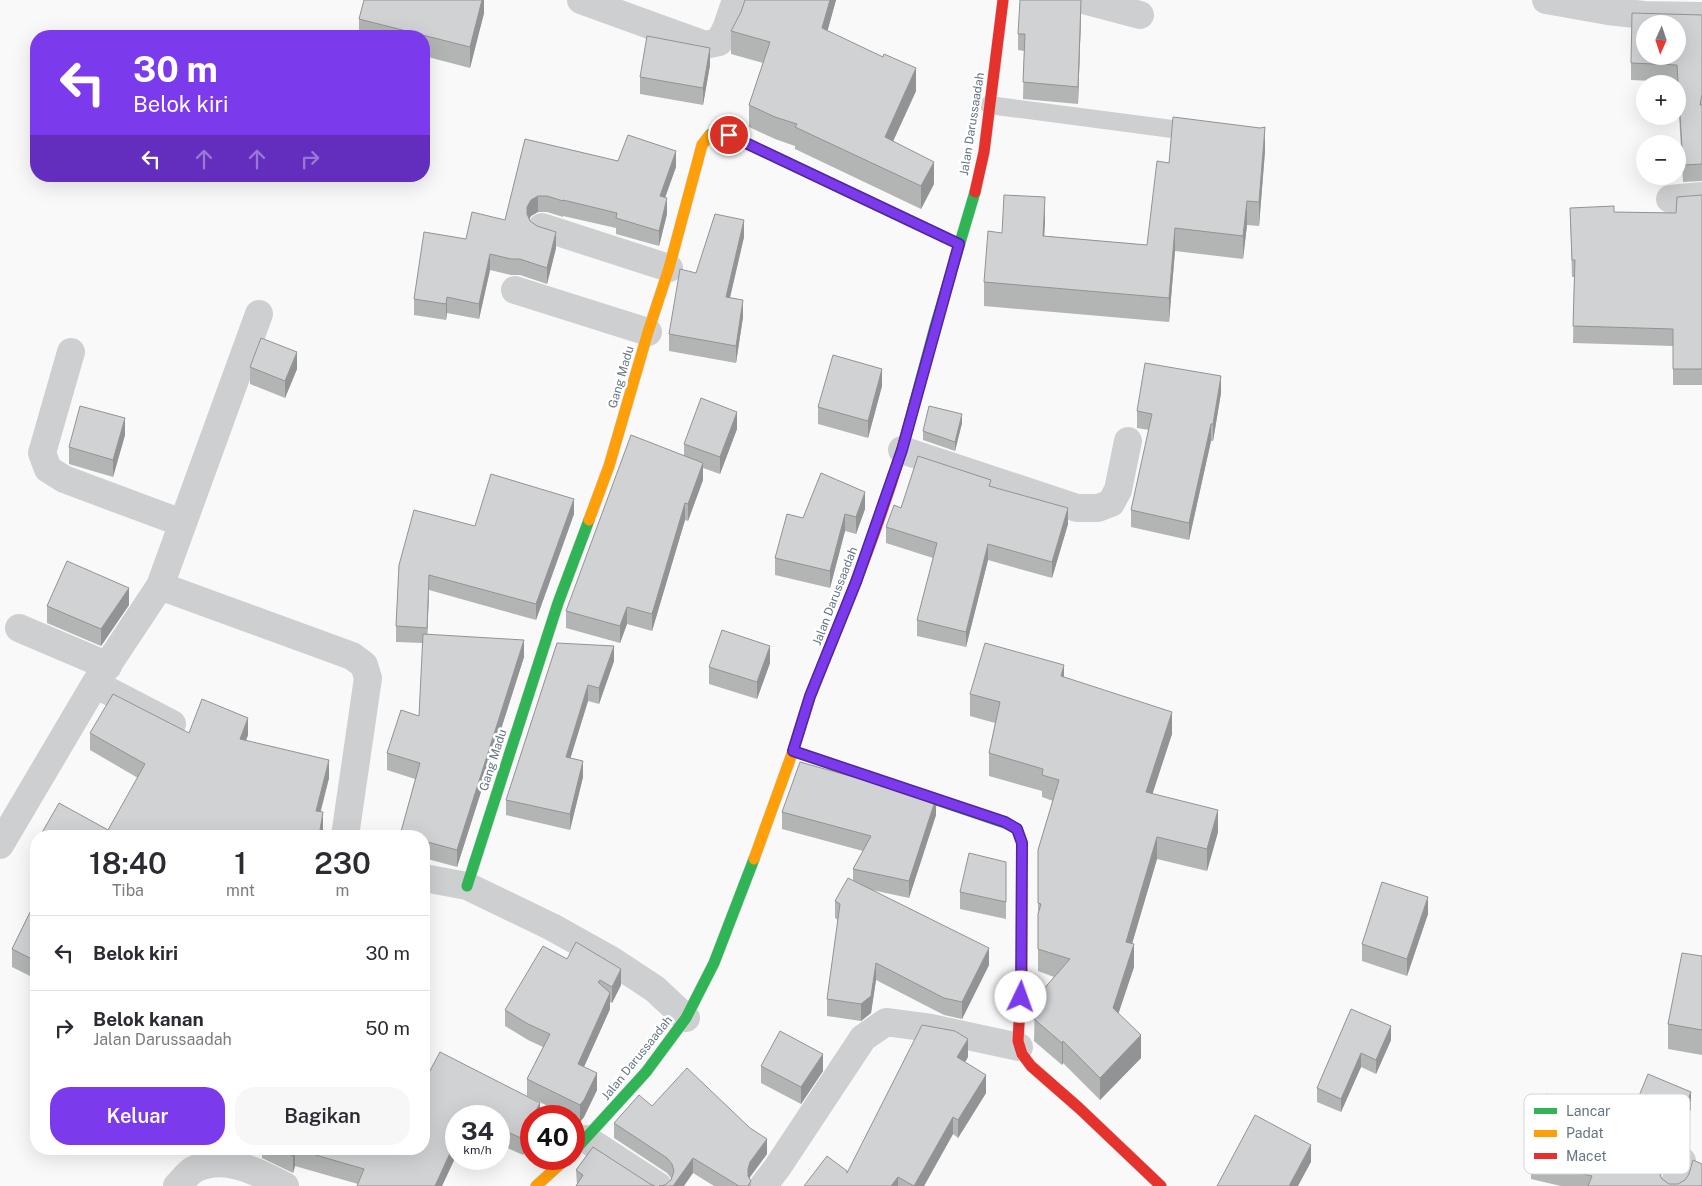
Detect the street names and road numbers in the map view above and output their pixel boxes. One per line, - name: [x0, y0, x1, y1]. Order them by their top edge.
- street label: Jalan Darussaadah: [957, 71, 987, 176]
- street label: Gang Madu: [605, 344, 637, 410]
- street label: Jalan Darussaadah: [810, 545, 860, 647]
- street label: Gang Madu: [476, 727, 510, 793]
- street label: Jalan Darussaadah: [599, 1013, 675, 1103]

